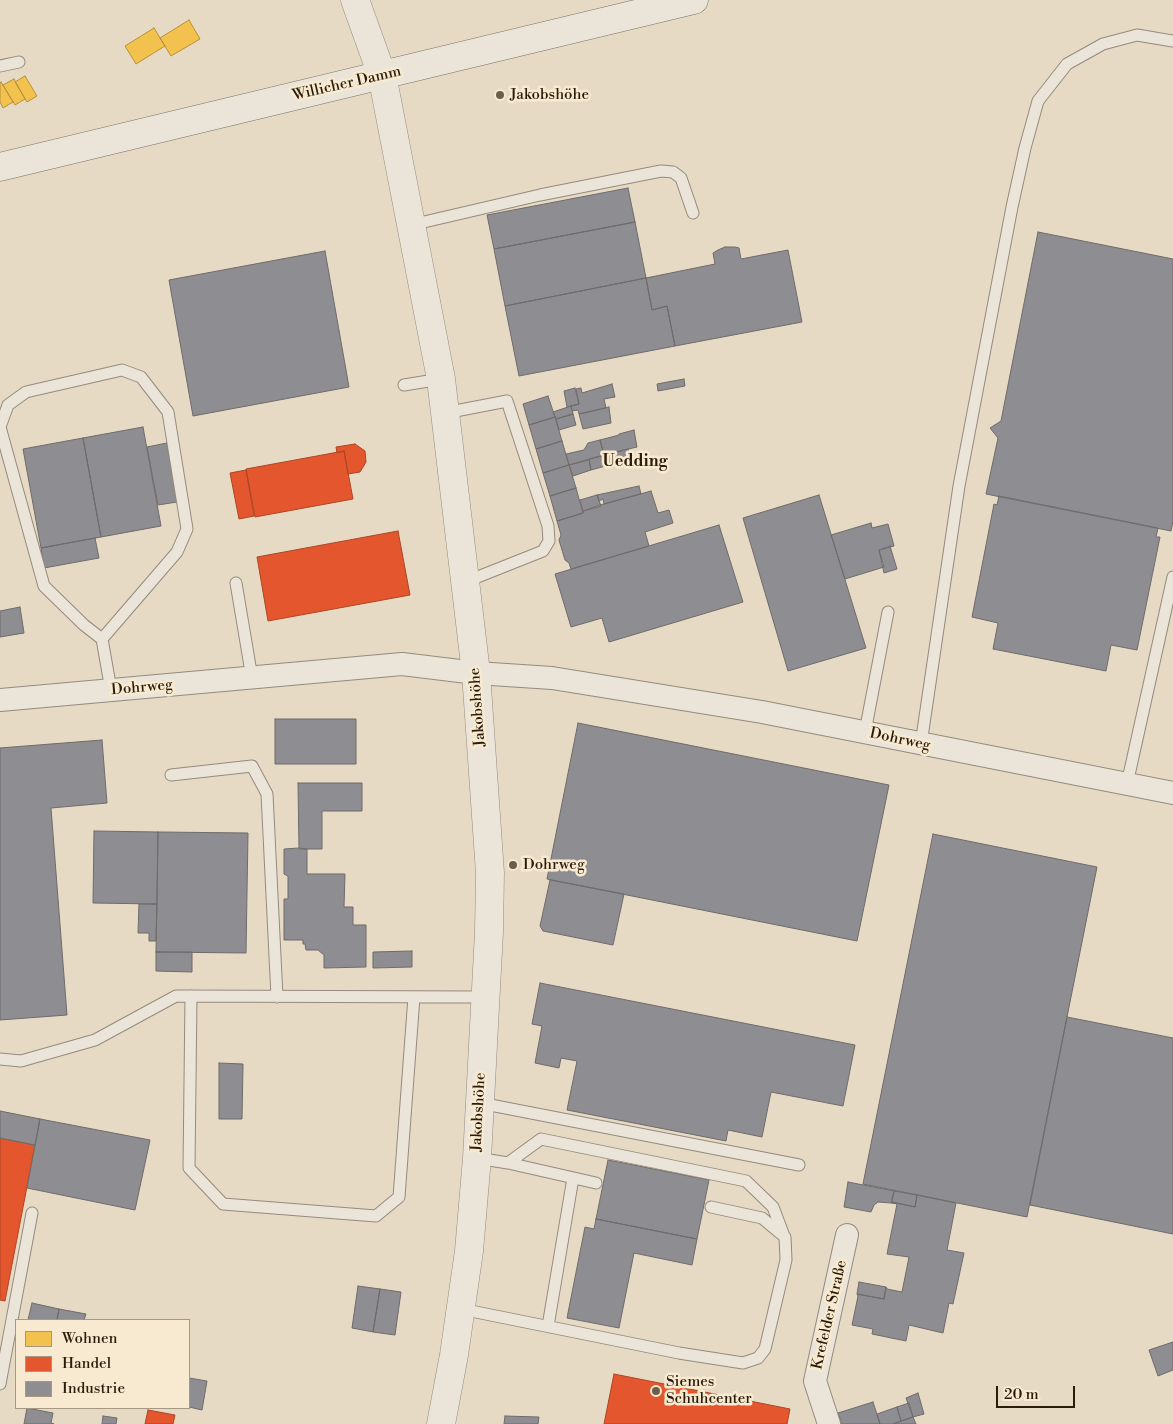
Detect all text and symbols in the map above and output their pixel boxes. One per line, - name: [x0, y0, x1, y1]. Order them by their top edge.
- street label: Willicher Damm: [291, 63, 403, 105]
- place label: Jakobshöhe: [510, 86, 589, 104]
- marker: Jakobshöhe: [494, 89, 506, 101]
- district label: Uedding: [602, 452, 668, 472]
- street label: Jakobshöhe: [466, 667, 490, 747]
- street label: Dohrweg: [110, 676, 174, 700]
- street label: Dohrweg: [868, 725, 932, 755]
- place label: Dohrweg: [523, 856, 585, 874]
- marker: Dohrweg: [507, 859, 519, 871]
- street label: Jakobshöhe: [468, 1072, 490, 1152]
- street label: Krefelder Straße: [809, 1259, 851, 1371]
- legend: [15, 1319, 190, 1409]
- text: Wohnen: [62, 1329, 117, 1348]
- text: Handel: [62, 1354, 111, 1373]
- place label: Siemes Schuhcenter: [666, 1373, 752, 1408]
- scale bar: [998, 1376, 1077, 1408]
- text: Industrie: [62, 1379, 125, 1398]
- marker: Siemes Schuhcenter: [650, 1385, 662, 1397]
- text: 20 m: [1004, 1385, 1039, 1404]

